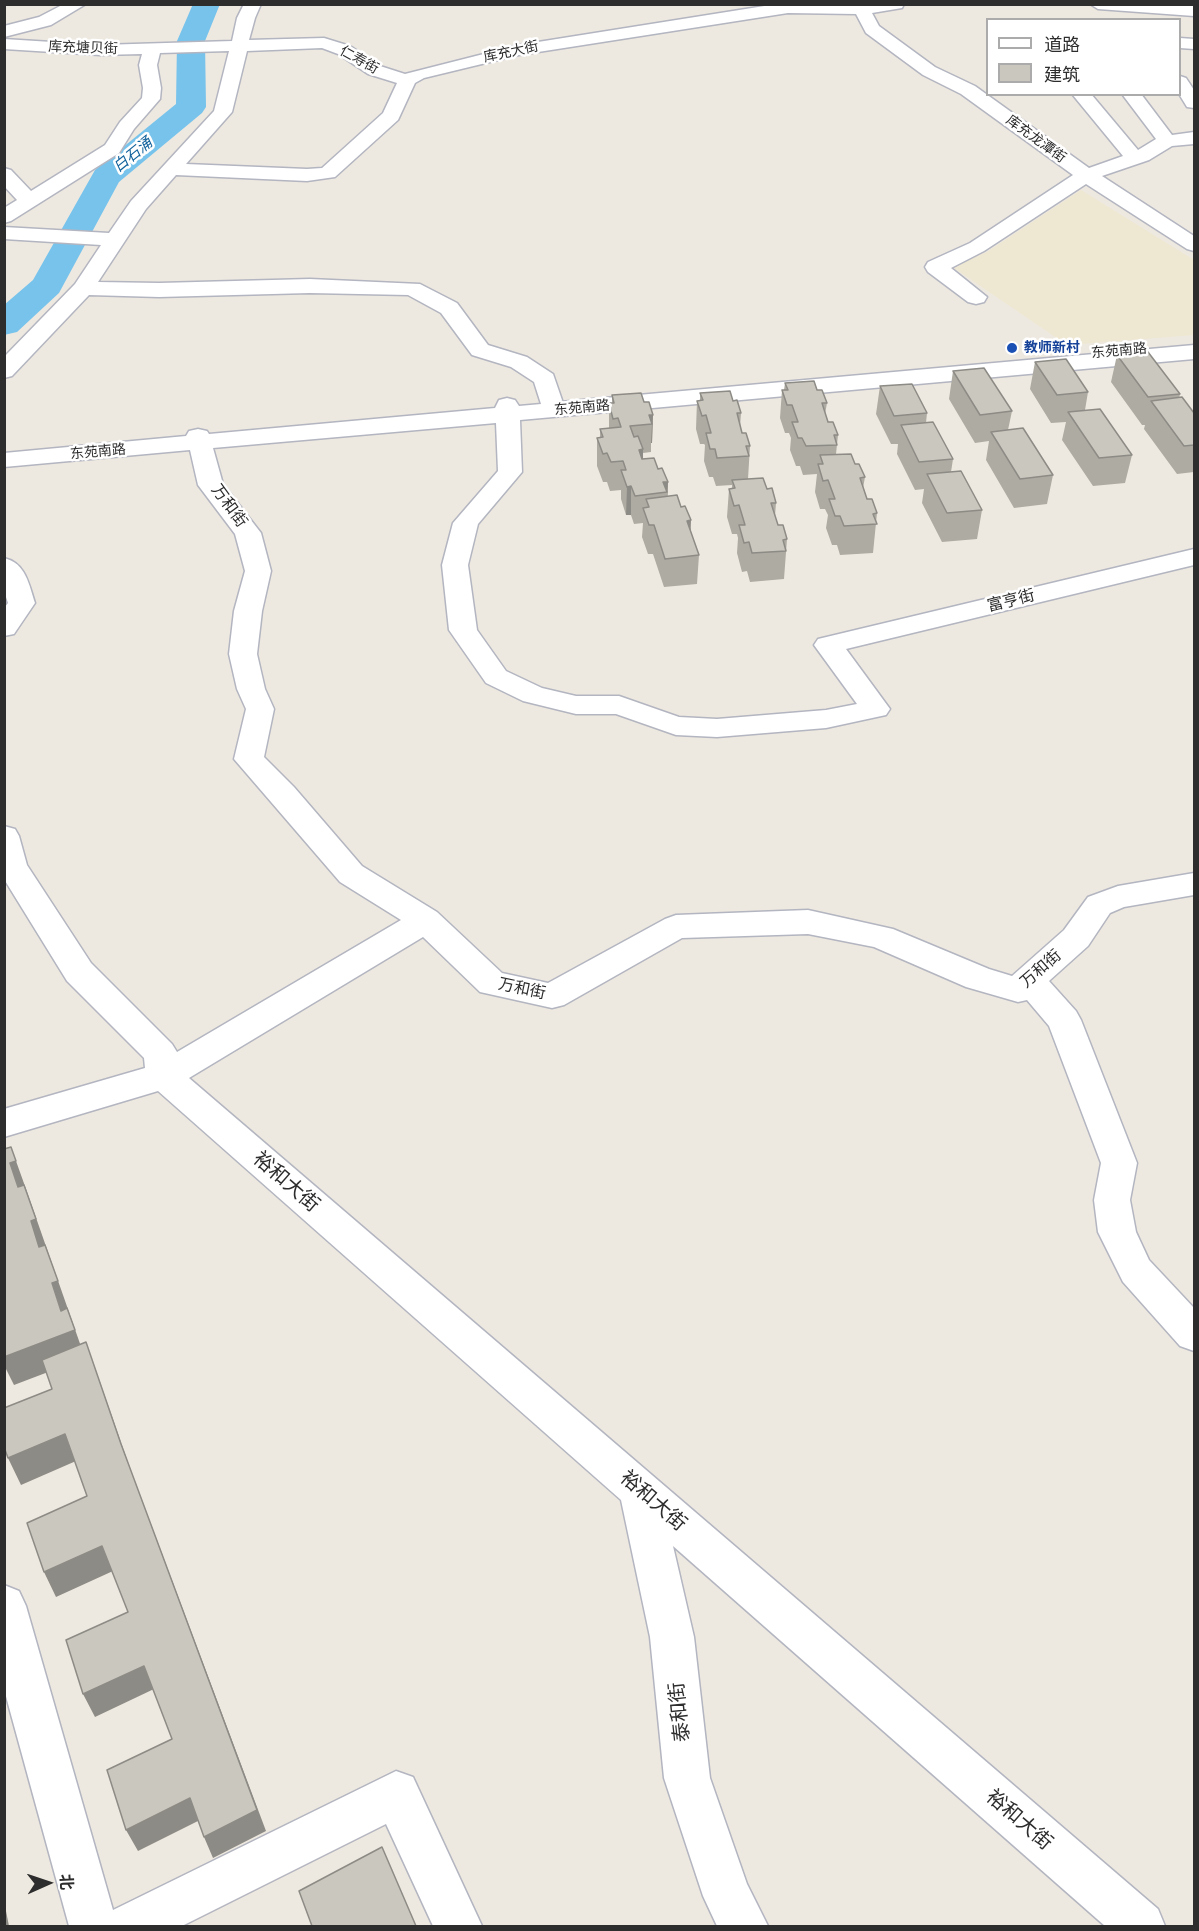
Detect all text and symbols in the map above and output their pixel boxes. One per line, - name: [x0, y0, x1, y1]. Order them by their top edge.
- legend: [986, 18, 1181, 96]
- text: 道路: [1044, 34, 1080, 55]
- street label: 库充塘贝街: [48, 38, 118, 58]
- street label: 库充大街: [482, 38, 540, 66]
- street label: 仁寿街: [337, 42, 381, 78]
- text: 建筑: [1044, 64, 1080, 85]
- street label: 库充龙潭街: [1003, 112, 1069, 166]
- water label: 白石涌: [110, 134, 156, 176]
- place label: 教师新村: [1024, 340, 1080, 356]
- street label: 东苑南路: [1090, 340, 1148, 362]
- marker: 教师新村: [1005, 341, 1019, 355]
- street label: 东苑南路: [553, 397, 611, 419]
- street label: 东苑南路: [69, 441, 127, 463]
- street label: 万和街: [207, 481, 251, 531]
- street label: 富亨街: [985, 586, 1037, 616]
- street label: 万和街: [1017, 946, 1065, 992]
- street label: 万和街: [497, 975, 547, 1003]
- street label: 裕和大街: [248, 1147, 324, 1217]
- street label: 裕和大街: [615, 1466, 691, 1536]
- street label: 泰和街: [665, 1681, 695, 1743]
- street label: 裕和大街: [981, 1785, 1057, 1855]
- north arrow: [18, 1853, 78, 1913]
- text: 北: [57, 1874, 76, 1891]

